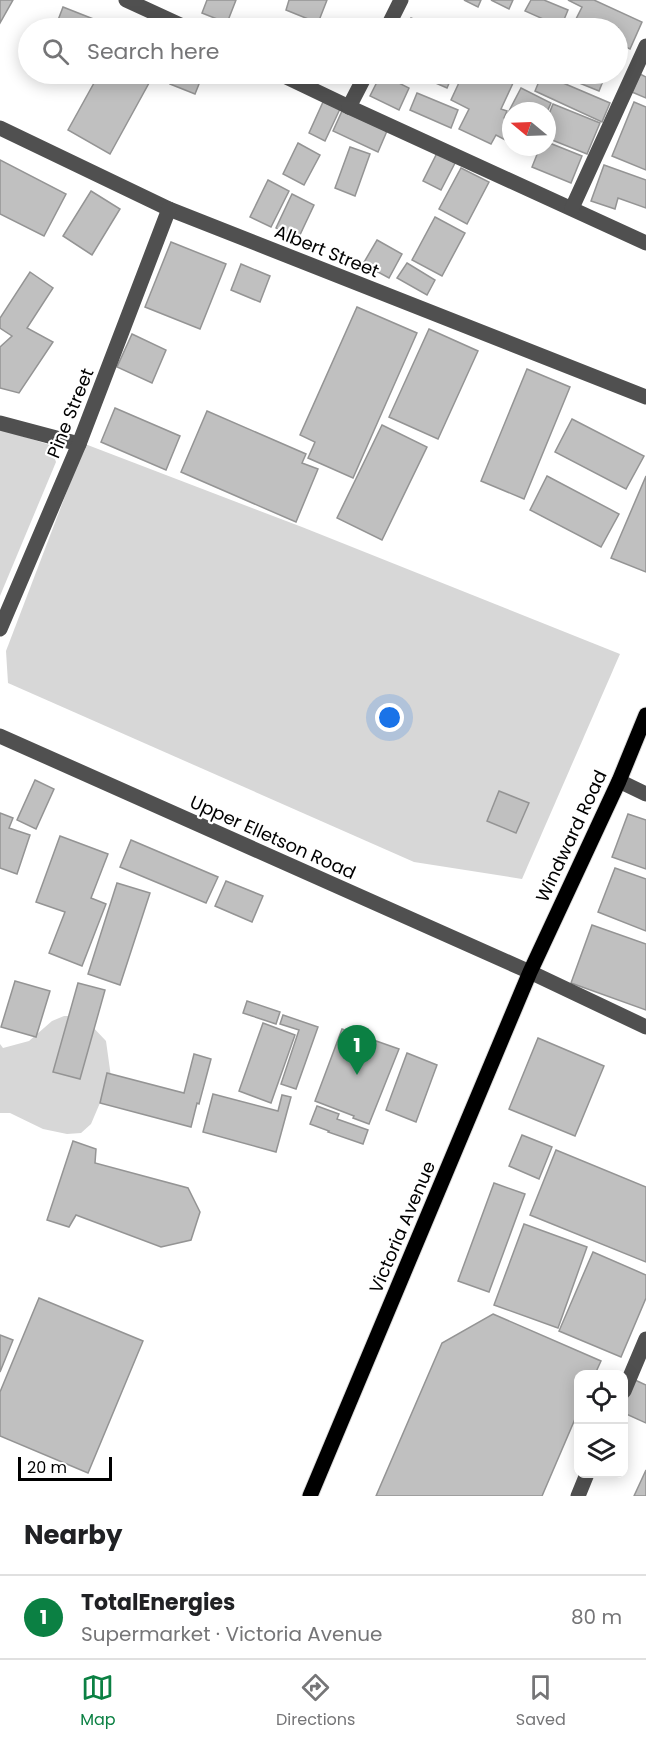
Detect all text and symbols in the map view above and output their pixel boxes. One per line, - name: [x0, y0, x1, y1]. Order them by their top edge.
- search box: [18, 18, 628, 84]
- icon: search: [39, 35, 72, 68]
- text: Search here: [87, 36, 220, 67]
- north arrow: [502, 102, 556, 156]
- street label: Albert Street: [271, 219, 383, 283]
- street label: Pine Street: [41, 364, 99, 462]
- your location: [375, 703, 404, 732]
- street label: Windward Road: [529, 766, 613, 906]
- street label: Upper Elletson Road: [186, 789, 360, 885]
- pin: 1: [338, 1026, 376, 1075]
- street label: Victoria Avenue: [363, 1157, 441, 1297]
- map controls: [574, 1370, 628, 1478]
- button: locate: [574, 1370, 628, 1424]
- button: layers: [574, 1424, 628, 1478]
- scale bar: [18, 1454, 112, 1482]
- text: 20 m: [27, 1456, 67, 1479]
- text: Nearby: [24, 1517, 122, 1553]
- text: TotalEnergies: [81, 1587, 235, 1618]
- text: 1: [40, 1603, 47, 1631]
- text: 80 m: [571, 1603, 622, 1631]
- text: Supermarket · Victoria Avenue: [81, 1620, 382, 1648]
- tab: Map: [80, 1671, 116, 1732]
- tab: Directions: [276, 1671, 355, 1732]
- tab: Saved: [516, 1671, 566, 1732]

